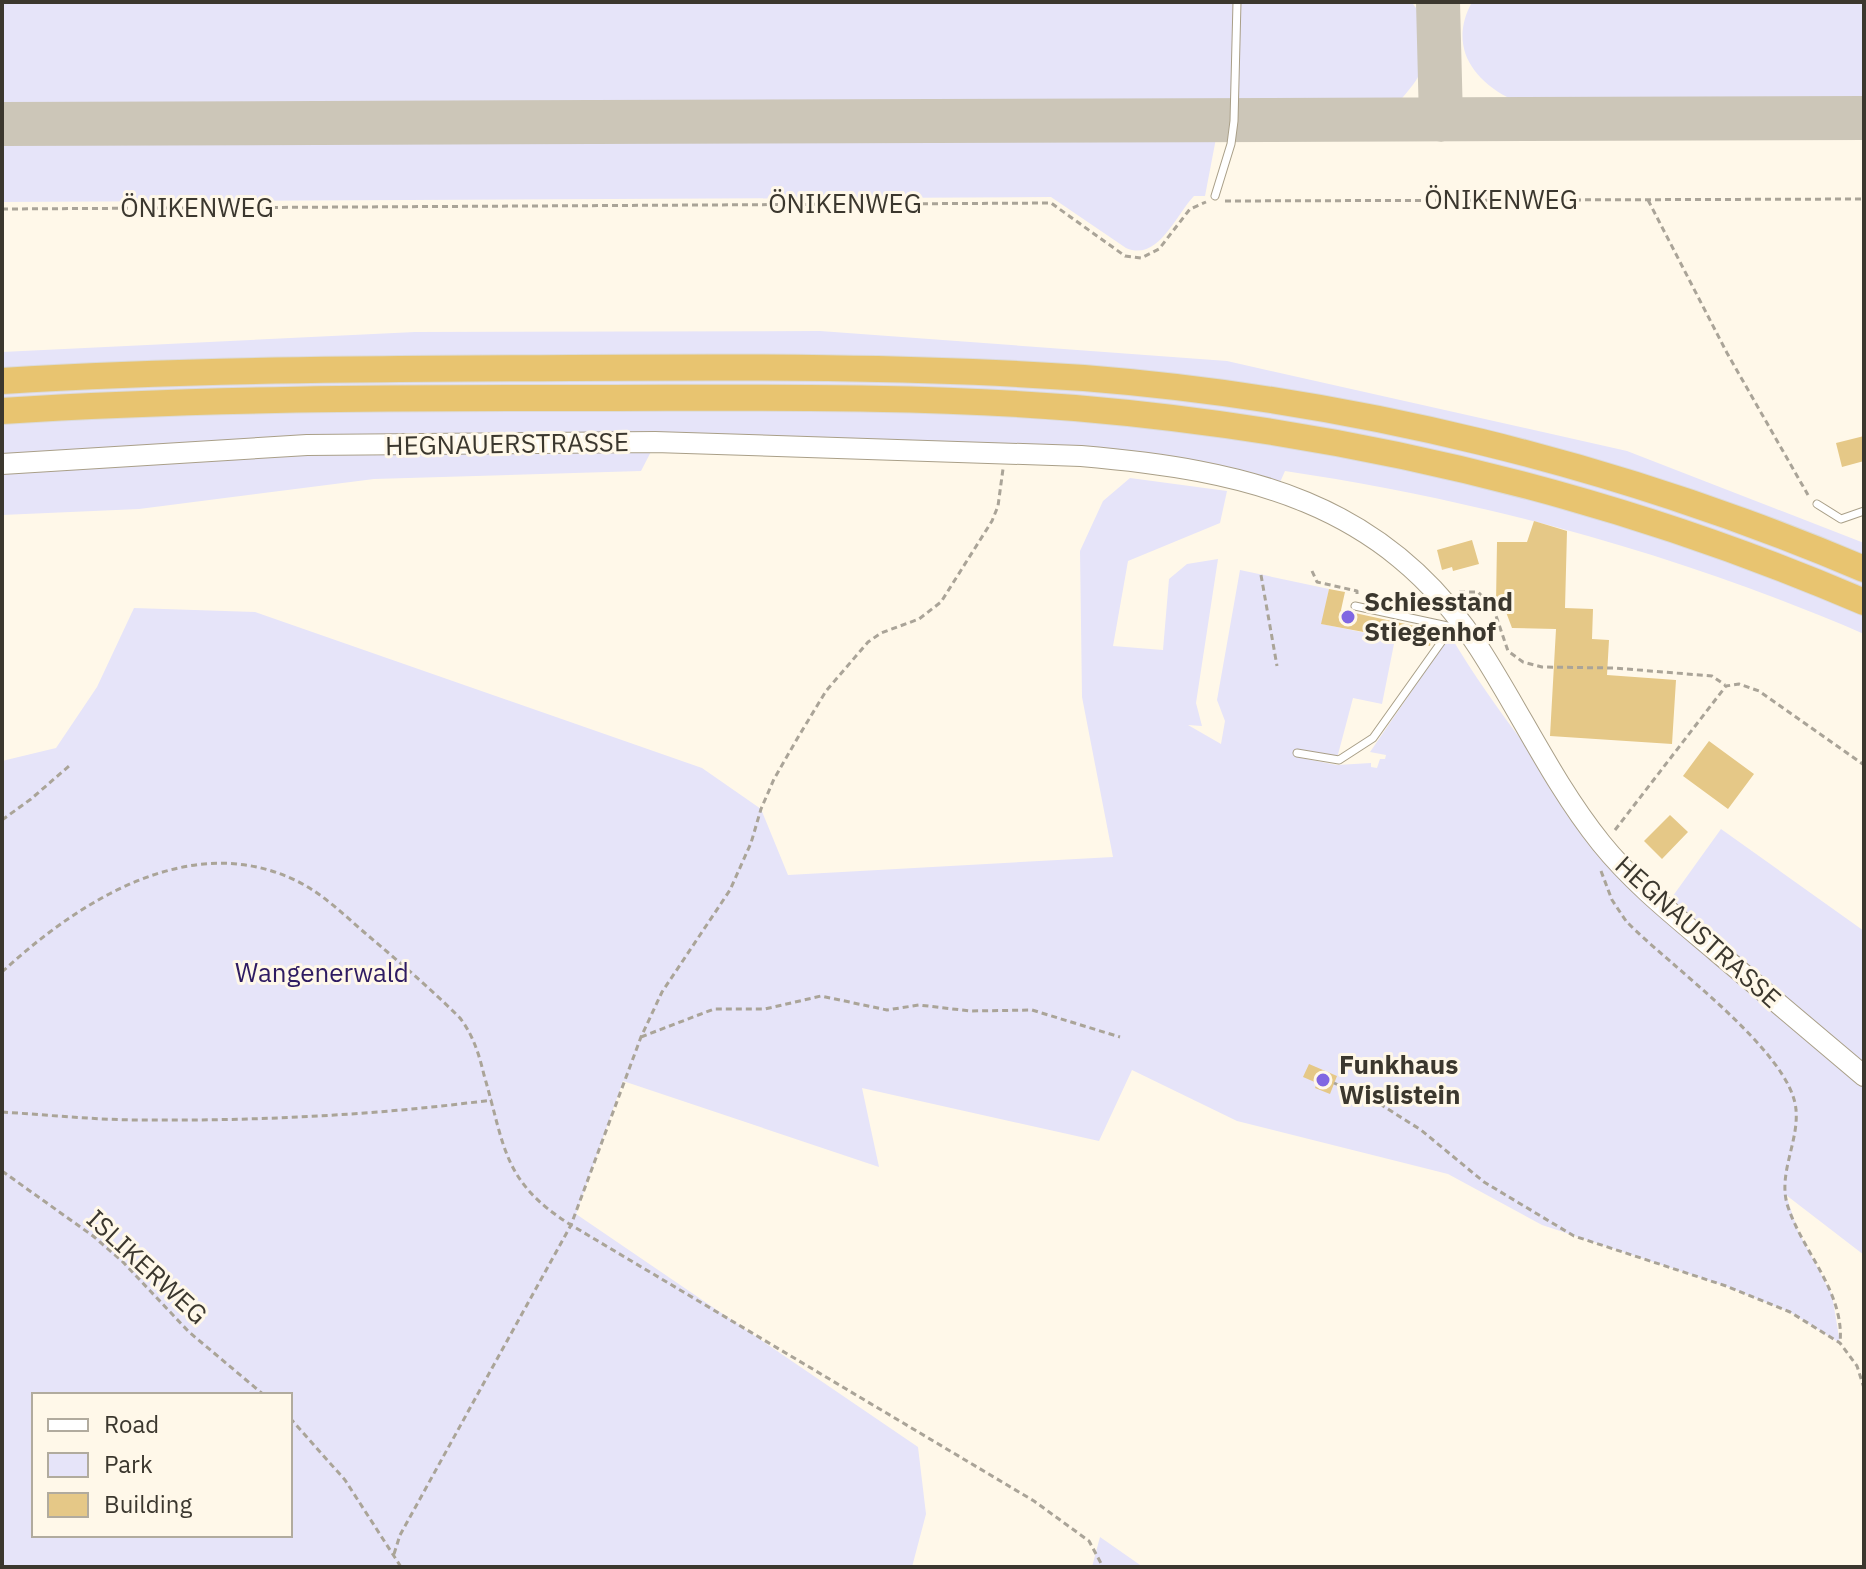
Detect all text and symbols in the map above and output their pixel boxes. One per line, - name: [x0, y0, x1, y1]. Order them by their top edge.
- street label: ÖNIKENWEG: [1424, 182, 1578, 216]
- street label: ÖNIKENWEG: [768, 186, 922, 220]
- street label: ÖNIKENWEG: [120, 190, 274, 224]
- street label: HEGNAUERSTRASSE: [385, 424, 629, 462]
- place label: Schiesstand Stiegenhof: [1364, 584, 1513, 648]
- marker: Schiesstand Stiegenhof: [1339, 608, 1357, 626]
- street label: HEGNAUSTRASSE: [1609, 848, 1789, 1015]
- park label: Wangenerwald: [235, 955, 409, 989]
- place label: Funkhaus Wislistein: [1339, 1047, 1460, 1111]
- marker: Funkhaus Wislistein: [1314, 1071, 1332, 1089]
- street label: ISLIKERWEG: [80, 1202, 215, 1331]
- legend: [32, 1393, 292, 1537]
- text: Road: [104, 1408, 159, 1440]
- text: Park: [104, 1448, 153, 1480]
- text: Building: [104, 1488, 192, 1520]

